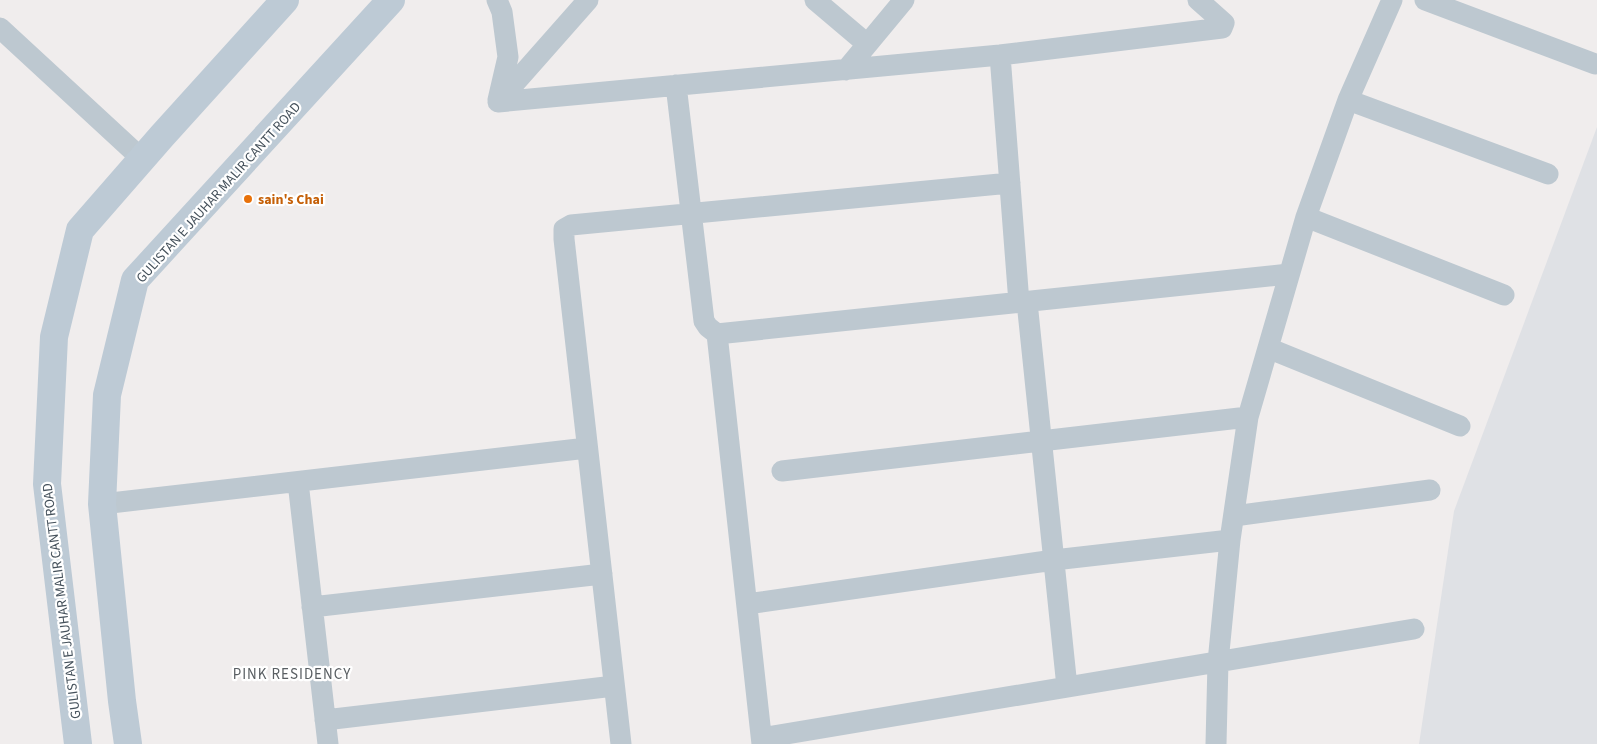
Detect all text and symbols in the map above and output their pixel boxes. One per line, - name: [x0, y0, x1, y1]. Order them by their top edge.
- street label: GULISTAN E JAUHAR MALIR CANTT ROAD: [132, 98, 306, 288]
- place label: sain's Chai: [258, 190, 324, 210]
- marker: sain's Chai: [242, 193, 254, 205]
- street label: GULISTAN E JAUHAR MALIR CANTT ROAD: [38, 482, 86, 720]
- district label: PINK RESIDENCY: [233, 664, 351, 685]

